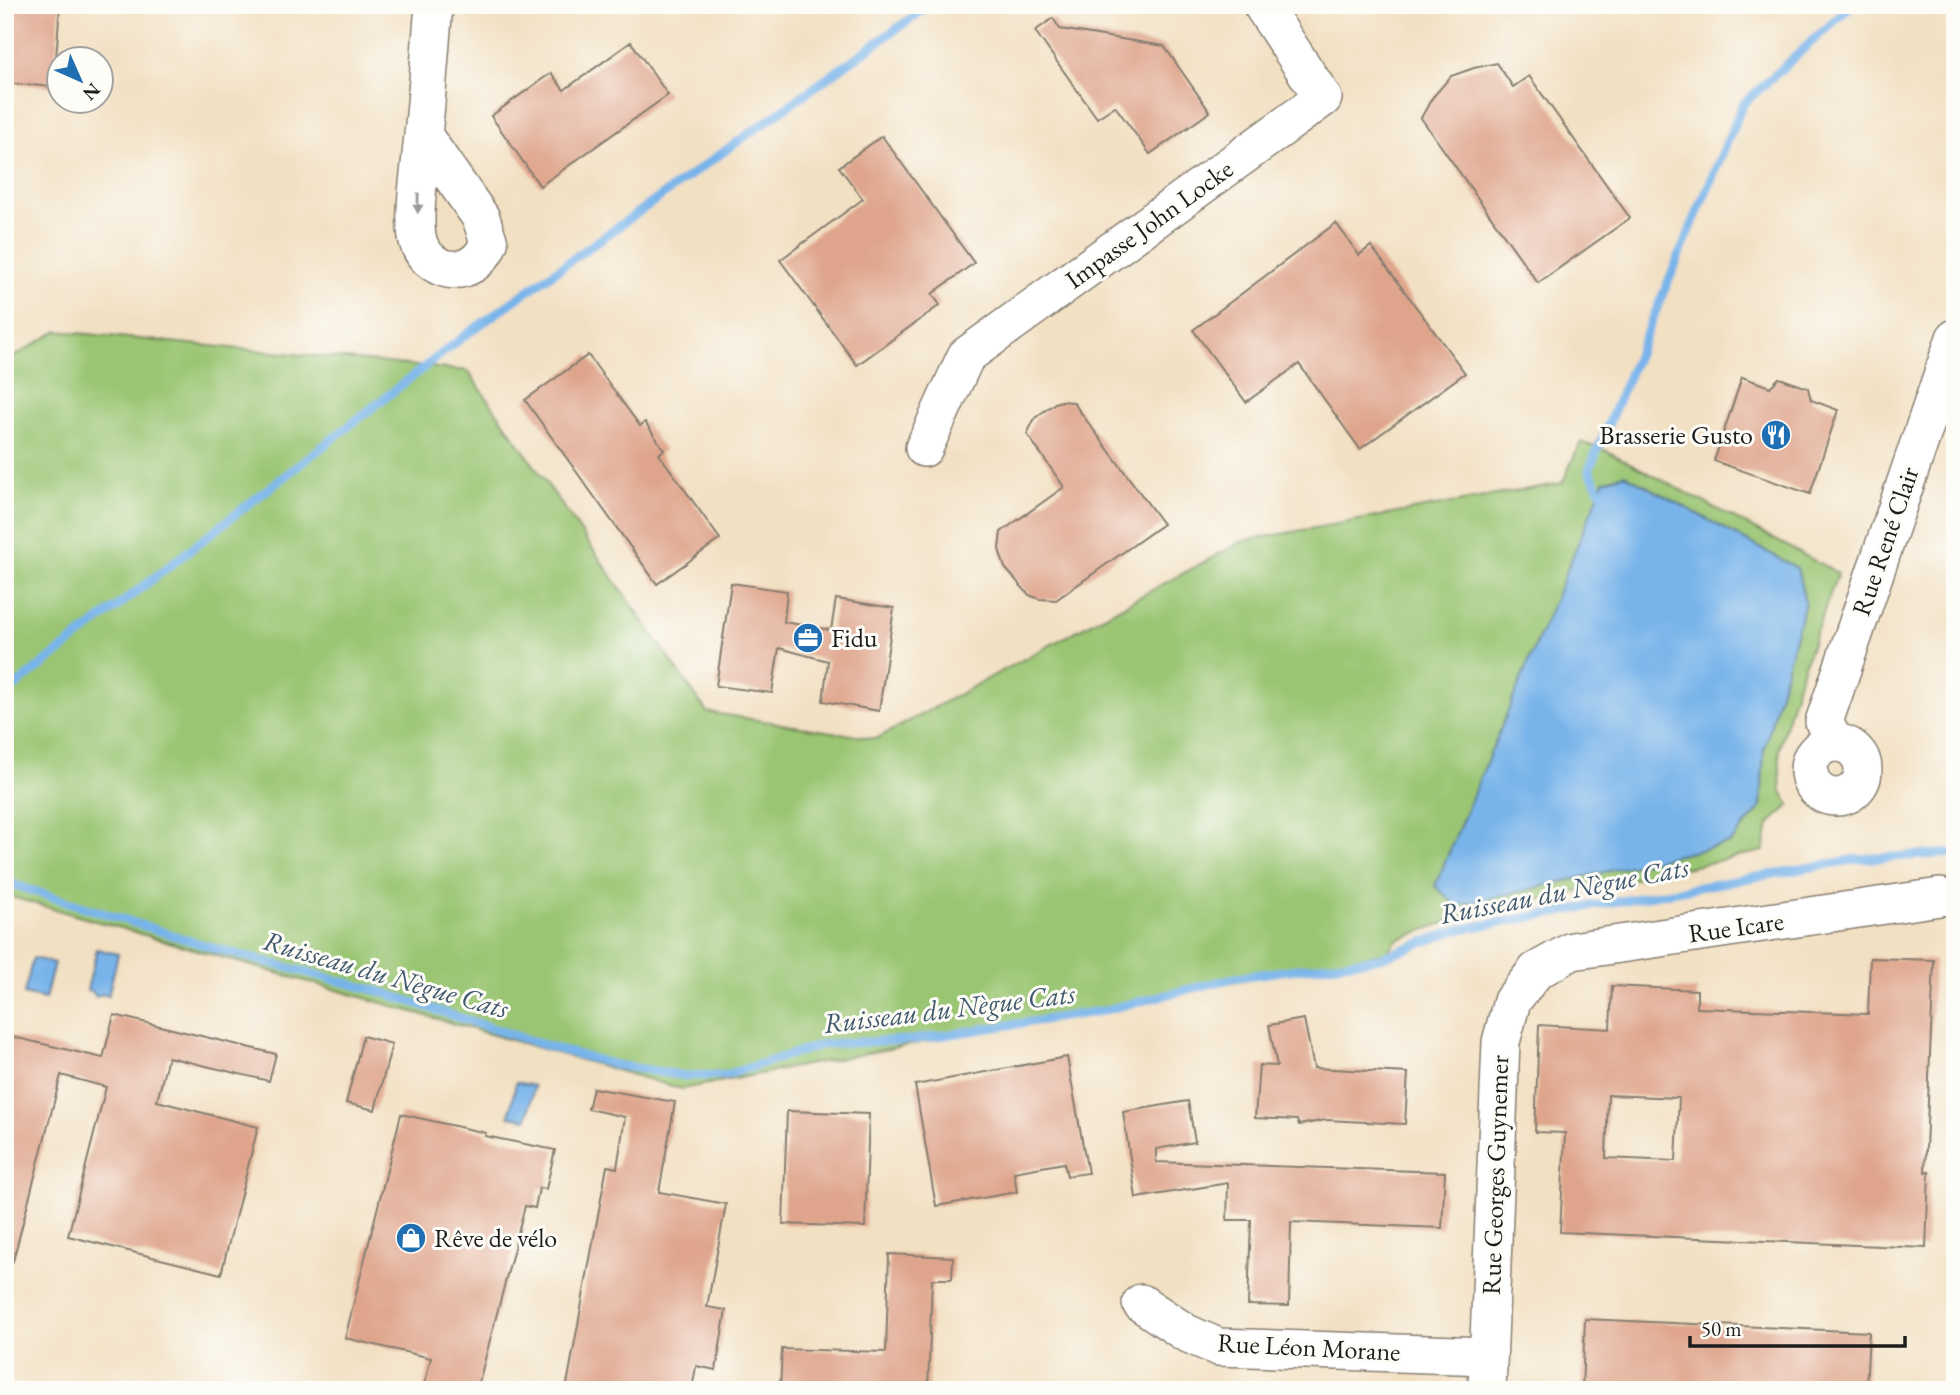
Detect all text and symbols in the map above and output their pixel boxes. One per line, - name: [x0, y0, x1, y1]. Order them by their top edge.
- north arrow: [46, 46, 116, 116]
- text: N: [77, 77, 106, 106]
- street label: Impasse John Locke: [1058, 152, 1240, 296]
- one-way arrow: [412, 192, 423, 214]
- place label: Brasserie Gusto: [1599, 418, 1753, 452]
- restaurant icon: Brasserie Gusto: [1759, 418, 1793, 452]
- street label: Rue René Clair: [1844, 462, 1926, 620]
- office icon: Fidu: [791, 621, 825, 655]
- place label: Fidu: [831, 621, 878, 655]
- water label: Ruisseau du Nègue Cats: [1436, 848, 1692, 932]
- street label: Rue Icare: [1686, 903, 1786, 951]
- water label: Ruisseau du Nègue Cats: [259, 922, 513, 1026]
- water label: Ruisseau du Nègue Cats: [821, 975, 1077, 1041]
- street label: Rue Georges Guynemer: [1474, 1054, 1516, 1296]
- shop icon: Rêve de vélo: [394, 1221, 428, 1255]
- place label: Rêve de vélo: [434, 1221, 557, 1255]
- scale bar: [1690, 1304, 1906, 1348]
- text: 50 m: [1701, 1315, 1742, 1342]
- street label: Rue Léon Morane: [1217, 1325, 1401, 1369]

